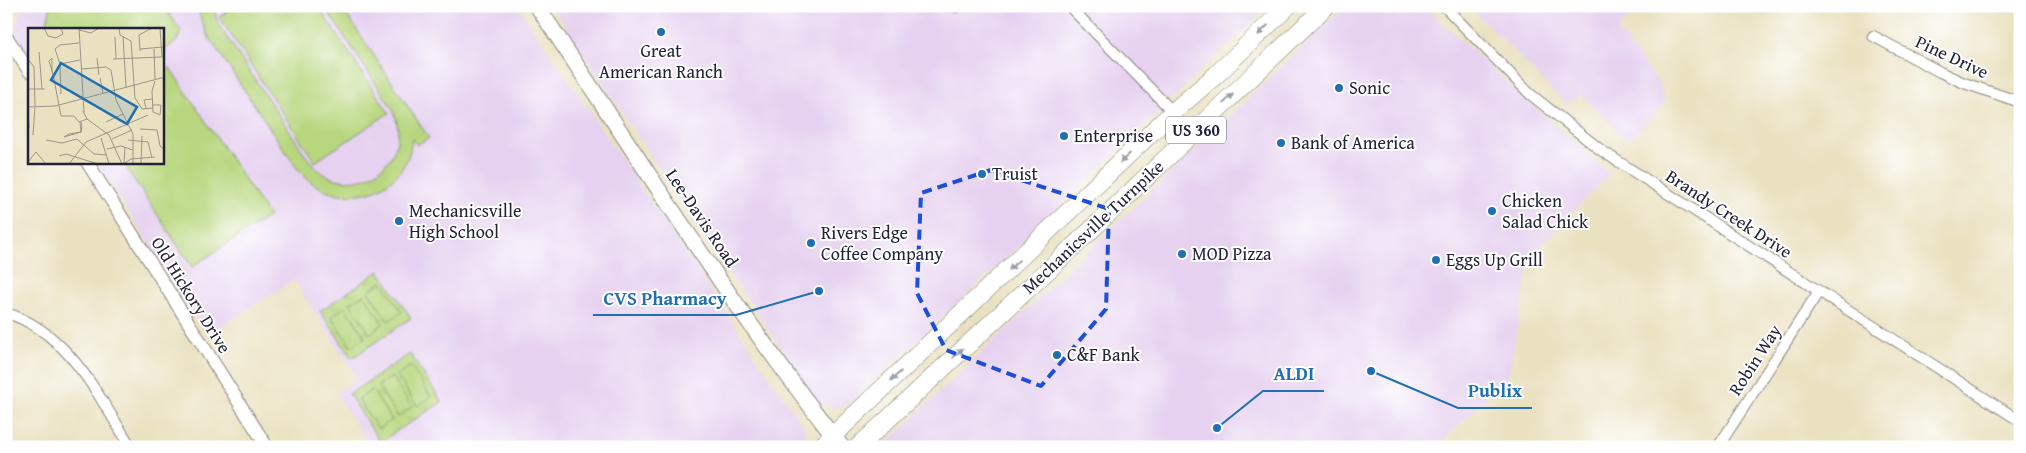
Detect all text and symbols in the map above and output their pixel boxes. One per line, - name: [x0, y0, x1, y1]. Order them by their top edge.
- one-way arrow: [1257, 24, 1269, 36]
- marker: Great American Ranch: [655, 26, 667, 38]
- inset map: [28, 28, 164, 164]
- street label: Pine Drive: [1911, 28, 1993, 85]
- place label: Great American Ranch: [599, 37, 723, 85]
- place label: Sonic: [1349, 74, 1390, 101]
- marker: Sonic: [1333, 82, 1345, 94]
- one-way arrow: [1221, 93, 1233, 105]
- road number: US 360: [1166, 116, 1226, 144]
- place label: Enterprise: [1074, 122, 1153, 149]
- place label: Bank of America: [1291, 129, 1415, 156]
- marker: Enterprise: [1058, 130, 1070, 142]
- marker: Bank of America: [1275, 137, 1287, 149]
- one-way arrow: [1119, 152, 1131, 164]
- street label: Mechanicsville Turnpike: [1016, 153, 1170, 300]
- place label: Truist: [992, 160, 1038, 187]
- street label: Lee-Davis Road: [659, 163, 746, 273]
- street label: Brandy Creek Drive: [1661, 163, 1798, 265]
- marker: Truist: [976, 168, 988, 180]
- place label: Chicken Salad Chick: [1502, 187, 1589, 235]
- place label: Mechanicsville High School: [409, 197, 521, 245]
- marker: Chicken Salad Chick: [1486, 205, 1498, 217]
- marker: Mechanicsville High School: [393, 215, 405, 227]
- place label: Rivers Edge Coffee Company: [821, 219, 943, 267]
- street label: Old Hickory Drive: [145, 231, 238, 358]
- marker: Rivers Edge Coffee Company: [805, 237, 817, 249]
- place label: MOD Pizza: [1192, 240, 1272, 267]
- place label: Eggs Up Grill: [1446, 246, 1543, 273]
- marker: MOD Pizza: [1176, 248, 1188, 260]
- marker: Eggs Up Grill: [1430, 254, 1442, 266]
- one-way arrow: [1008, 259, 1020, 271]
- callout: CVS Pharmacy: [593, 281, 736, 315]
- text: CVS Pharmacy: [604, 284, 727, 312]
- street label: Robin Way: [1721, 319, 1788, 401]
- place label: C&F Bank: [1067, 341, 1141, 368]
- one-way arrow: [951, 347, 963, 359]
- marker: C&F Bank: [1051, 349, 1063, 361]
- callout: ALDI: [1263, 357, 1324, 391]
- text: ALDI: [1274, 359, 1314, 387]
- one-way arrow: [890, 370, 902, 382]
- callout: Publix: [1458, 374, 1532, 408]
- text: Publix: [1468, 376, 1522, 404]

